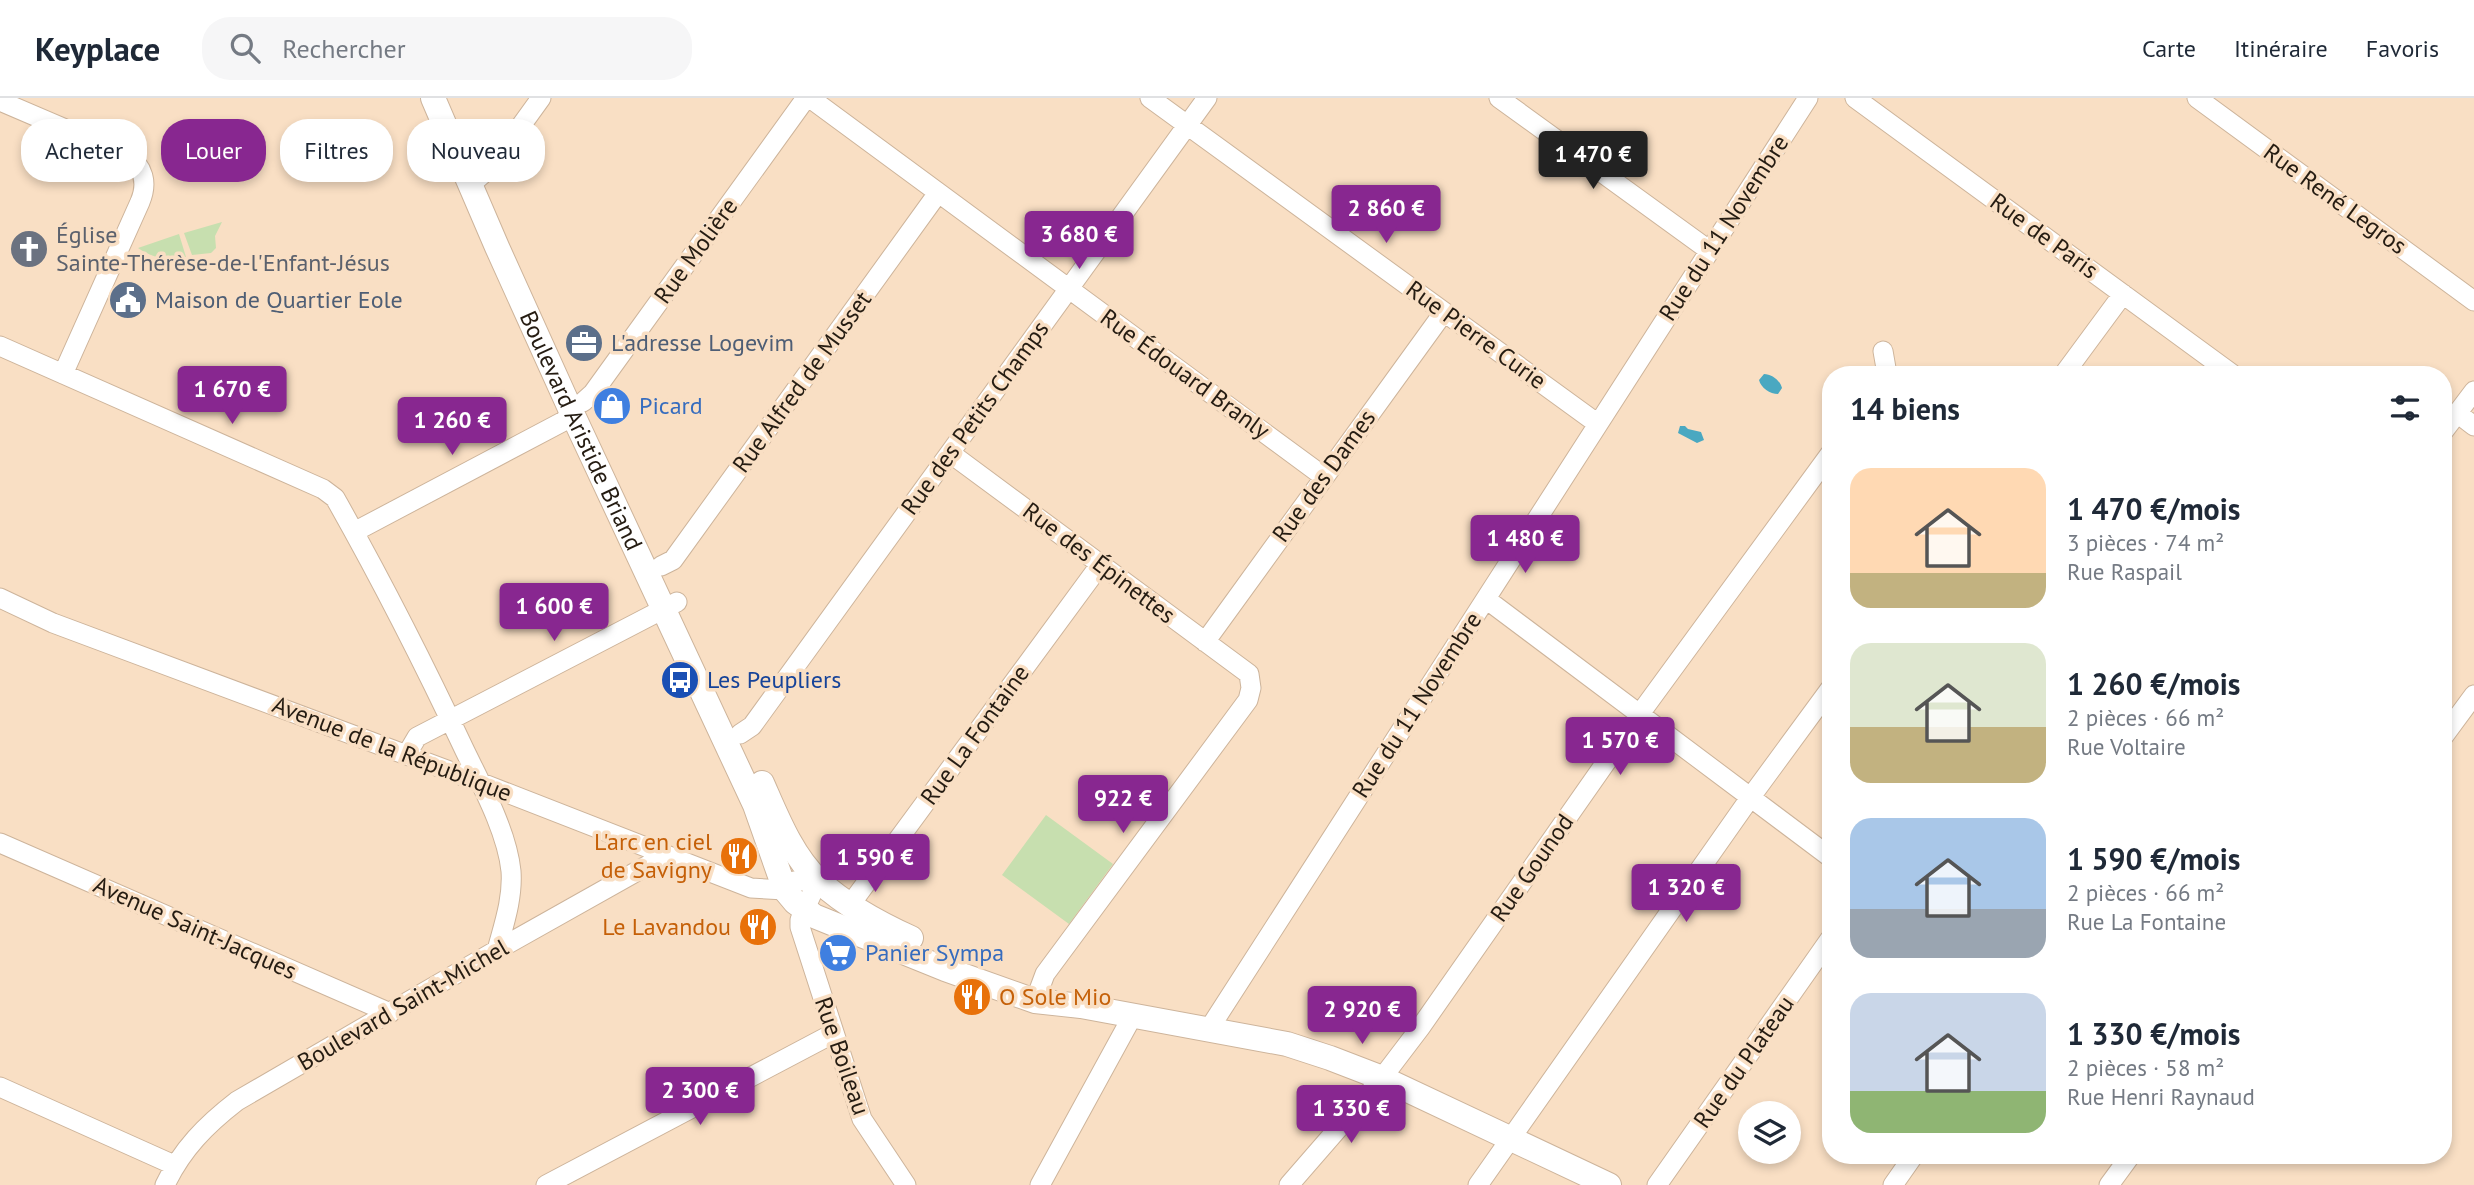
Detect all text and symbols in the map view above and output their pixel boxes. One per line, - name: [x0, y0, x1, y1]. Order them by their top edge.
- search box: [202, 17, 692, 80]
- text: Keyplace: [35, 27, 160, 70]
- icon: search: [226, 29, 264, 67]
- text: Rechercher: [282, 32, 405, 65]
- text: Carte: [2142, 33, 2196, 64]
- text: Itinéraire: [2234, 33, 2328, 64]
- text: Favoris: [2366, 33, 2439, 64]
- chip: Acheter: [21, 119, 147, 182]
- chip: Louer: [161, 119, 266, 182]
- chip: Filtres: [280, 119, 393, 182]
- chip: Nouveau: [407, 119, 545, 182]
- street label: Rue du 11 Novembre: [1652, 129, 1795, 327]
- pin: 1 470 €: [1528, 132, 1658, 191]
- street label: Rue René Legros: [2258, 136, 2413, 261]
- text: 1 470 €: [1555, 139, 1631, 168]
- pin: 2 860 €: [1321, 186, 1451, 245]
- street label: Rue de Paris: [1984, 186, 2104, 285]
- street label: Rue Molière: [647, 192, 744, 310]
- text: 2 860 €: [1348, 193, 1424, 222]
- pin: 3 680 €: [1014, 212, 1144, 271]
- place label: Église Sainte-Thérèse-de-l'Enfant-Jésus: [56, 219, 390, 278]
- text: 3 680 €: [1041, 219, 1117, 248]
- church icon: Église Sainte-Thérèse-de-l'Enfant-Jésus: [8, 228, 50, 270]
- street label: Rue Pierre Curie: [1400, 273, 1552, 396]
- public building icon: Maison de Quartier Eole: [107, 279, 149, 321]
- place label: Maison de Quartier Eole: [155, 284, 403, 315]
- street label: Rue Alfred de Musset: [725, 285, 878, 479]
- street label: Rue Édouard Branly: [1094, 302, 1276, 445]
- street label: Boulevard Aristide Briand: [513, 306, 650, 555]
- street label: Rue des Petits Champs: [894, 315, 1055, 521]
- office icon: L'adresse Logevim: [563, 322, 605, 364]
- place label: L'adresse Logevim: [611, 327, 794, 358]
- pin: 1 670 €: [167, 366, 297, 426]
- text: 1 670 €: [194, 374, 270, 403]
- shop icon: Picard: [591, 385, 633, 427]
- text: 14 biens: [1850, 389, 1960, 428]
- icon: filters: [2386, 389, 2424, 427]
- place label: Picard: [639, 390, 703, 421]
- pin: 1 260 €: [387, 398, 517, 457]
- street label: Rue des Dames: [1265, 403, 1382, 548]
- text: 1 260 €: [414, 405, 490, 434]
- text: 1 470 €/mois: [2067, 489, 2240, 528]
- street label: Rue des Épinettes: [1017, 495, 1182, 630]
- icon: home: [1906, 496, 1990, 580]
- pin: 1 480 €: [1460, 516, 1590, 575]
- text: 1 480 €: [1487, 523, 1563, 552]
- text: 3 pièces · 74 m²: [2067, 528, 2224, 557]
- text: Rue Raspail: [2067, 557, 2182, 586]
- pin: 1 600 €: [489, 584, 619, 643]
- text: 1 600 €: [516, 591, 592, 620]
- street label: Rue du 11 Novembre: [1345, 606, 1488, 804]
- street label: Rue La Fontaine: [913, 658, 1036, 811]
- bus stop icon: Les Peupliers: [659, 659, 701, 701]
- place label: Les Peupliers: [707, 664, 841, 695]
- text: 1 260 €/mois: [2067, 664, 2240, 703]
- icon: home: [1906, 671, 1990, 755]
- street label: Avenue de la République: [268, 689, 516, 808]
- text: 2 pièces · 66 m²: [2067, 703, 2224, 732]
- pin: 1 570 €: [1555, 718, 1685, 777]
- text: 1 570 €: [1582, 725, 1658, 754]
- text: Rue Voltaire: [2067, 732, 2186, 761]
- pin: 922 €: [1074, 776, 1172, 835]
- text: 922 €: [1094, 783, 1152, 812]
- street label: Rue Gounod: [1483, 808, 1580, 928]
- place label: L'arc en ciel de Savigny: [594, 826, 712, 885]
- pin: 1 590 €: [810, 834, 940, 894]
- restaurant icon: L'arc en ciel de Savigny: [718, 835, 760, 877]
- text: 1 590 €/mois: [2067, 839, 2240, 878]
- text: 1 590 €: [837, 842, 913, 871]
- icon: home: [1906, 846, 1990, 930]
- pin: 1 320 €: [1621, 864, 1751, 924]
- street label: Avenue Saint-Jacques: [89, 869, 301, 986]
- text: 1 320 €: [1648, 872, 1724, 901]
- text: 2 pièces · 66 m²: [2067, 878, 2224, 907]
- restaurant icon: Le Lavandou: [737, 906, 779, 948]
- text: Rue La Fontaine: [2067, 907, 2226, 936]
- place label: Le Lavandou: [602, 911, 731, 942]
- street label: Boulevard Saint-Michel: [292, 932, 514, 1078]
- supermarket icon: Panier Sympa: [817, 932, 859, 974]
- place label: Panier Sympa: [865, 937, 1004, 968]
- restaurant icon: O Sole Mio: [951, 976, 993, 1018]
- place label: O Sole Mio: [999, 981, 1111, 1012]
- pin: 2 920 €: [1297, 986, 1427, 1046]
- street label: Rue du Plateau: [1686, 989, 1801, 1134]
- street label: Rue Boileau: [808, 993, 877, 1119]
- text: 2 920 €: [1324, 994, 1400, 1023]
- text: 1 330 €/mois: [2067, 1014, 2240, 1053]
- icon: home: [1906, 1021, 1990, 1105]
- text: 2 pièces · 58 m²: [2067, 1053, 2224, 1082]
- pin: 2 300 €: [635, 1068, 765, 1127]
- text: 2 300 €: [662, 1075, 738, 1104]
- text: Rue Henri Raynaud: [2067, 1082, 2255, 1111]
- pin: 1 330 €: [1286, 1086, 1416, 1145]
- text: 1 330 €: [1313, 1093, 1389, 1122]
- map controls: [1738, 1101, 1801, 1164]
- button: layers: [1738, 1101, 1801, 1164]

